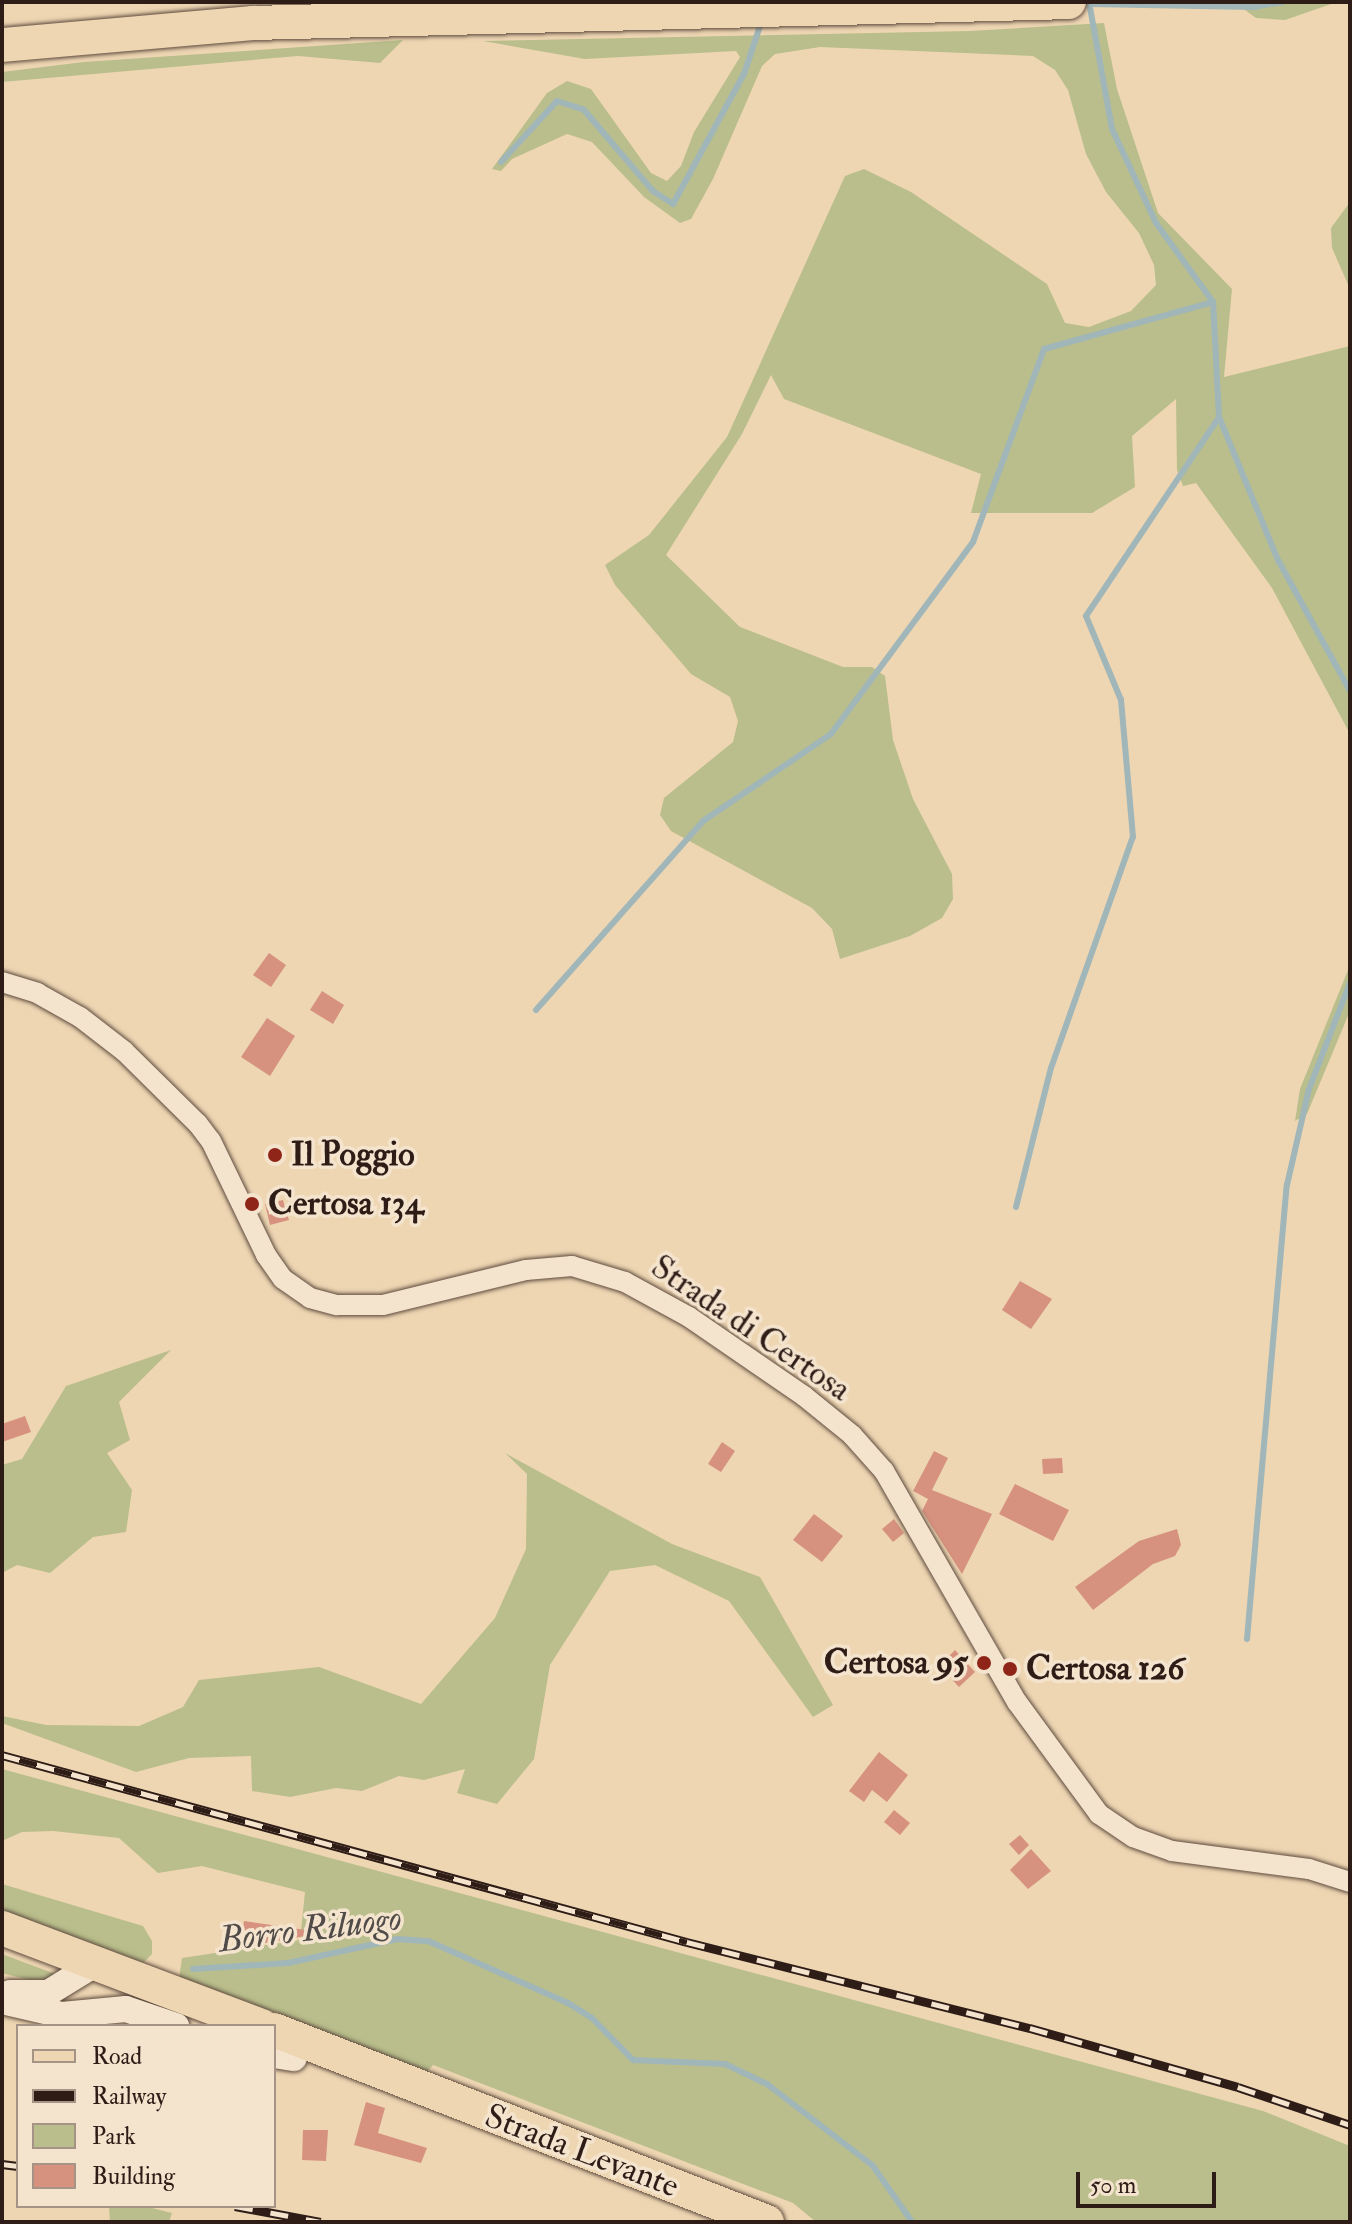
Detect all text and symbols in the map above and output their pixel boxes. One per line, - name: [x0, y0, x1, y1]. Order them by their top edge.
- place label: Il Poggio: [291, 1135, 415, 1175]
- marker: Il Poggio: [266, 1146, 284, 1164]
- place label: Certosa 134: [268, 1184, 423, 1224]
- marker: Certosa 134: [243, 1195, 261, 1213]
- street label: Strada di Certosa: [643, 1246, 859, 1410]
- place label: Certosa 95: [824, 1643, 968, 1683]
- place label: Certosa 126: [1026, 1649, 1184, 1689]
- marker: Certosa 95: [975, 1654, 993, 1672]
- marker: Certosa 126: [1001, 1660, 1019, 1678]
- water label: Borro Riluogo: [216, 1896, 404, 1962]
- legend: [16, 2024, 276, 2208]
- text: Road: [92, 2041, 142, 2072]
- text: Railway: [92, 2081, 166, 2112]
- street label: Strada Levante: [479, 2095, 685, 2207]
- text: Park: [92, 2121, 136, 2152]
- scale bar: [1080, 2156, 1220, 2206]
- text: Building: [92, 2161, 175, 2192]
- text: 50 m: [1090, 2170, 1136, 2201]

